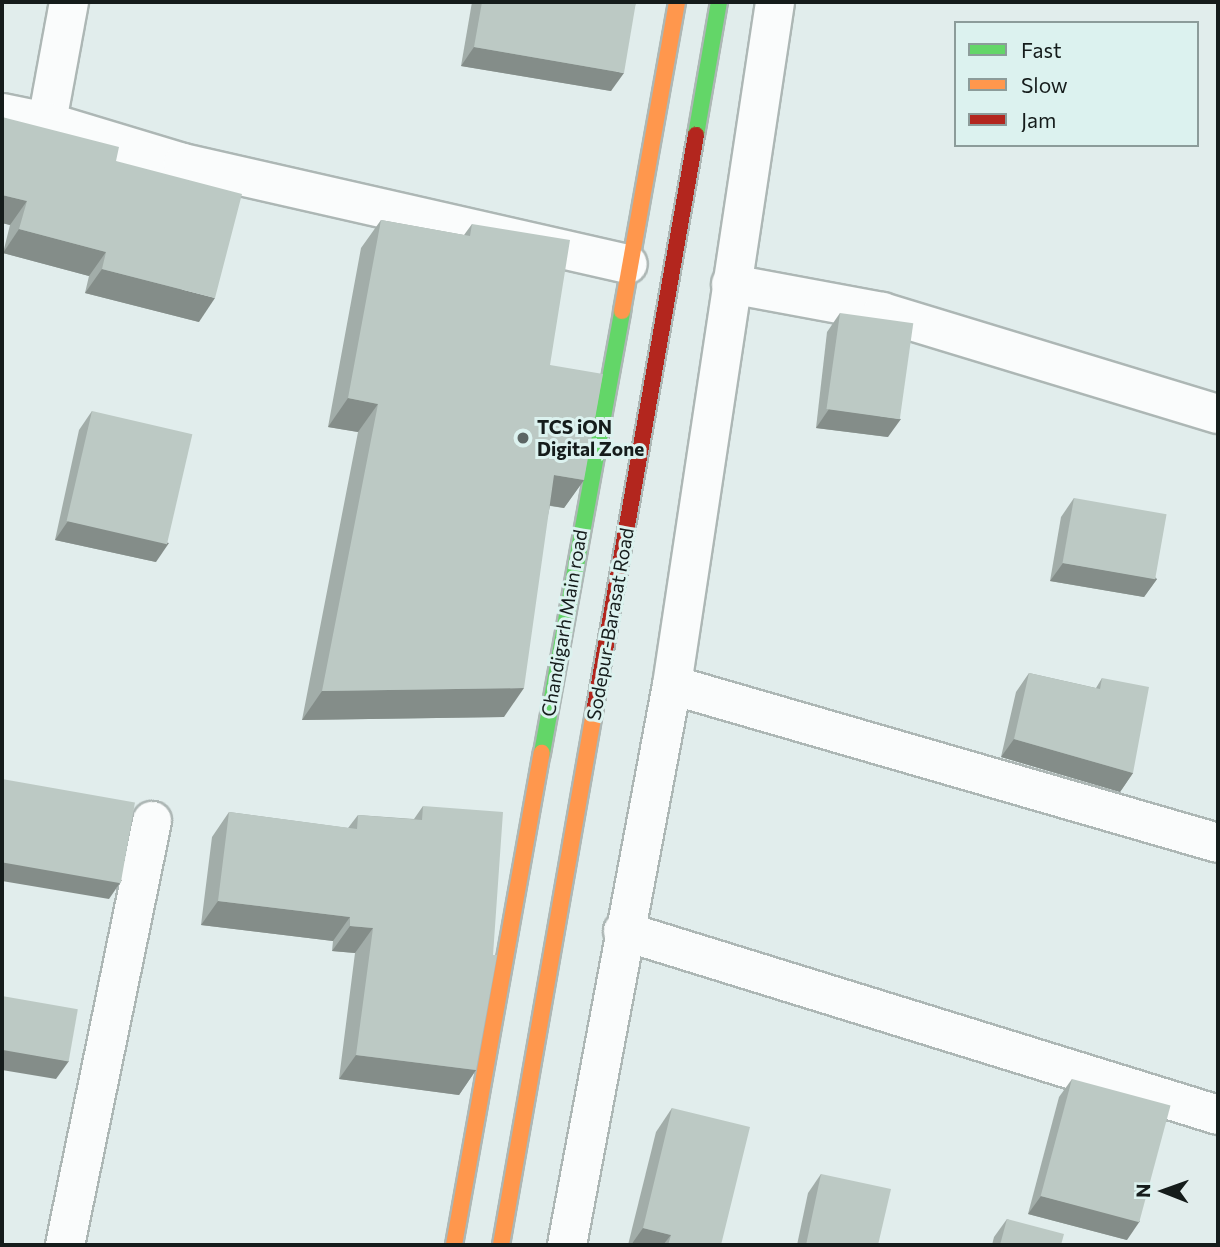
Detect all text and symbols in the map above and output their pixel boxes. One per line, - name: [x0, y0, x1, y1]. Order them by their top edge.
- legend: [954, 21, 1199, 147]
- text: Fast: [1021, 37, 1062, 62]
- text: Slow: [1021, 72, 1068, 97]
- text: Jam: [1021, 107, 1056, 132]
- place label: TCS iON Digital Zone: [537, 416, 644, 460]
- marker: TCS iON Digital Zone: [515, 430, 531, 446]
- street label: Sodepur-Barasat Road: [582, 526, 638, 722]
- street label: Chandigarh Main road: [536, 528, 592, 718]
- north arrow: [1129, 1156, 1199, 1226]
- text: N: [1131, 1183, 1154, 1198]

